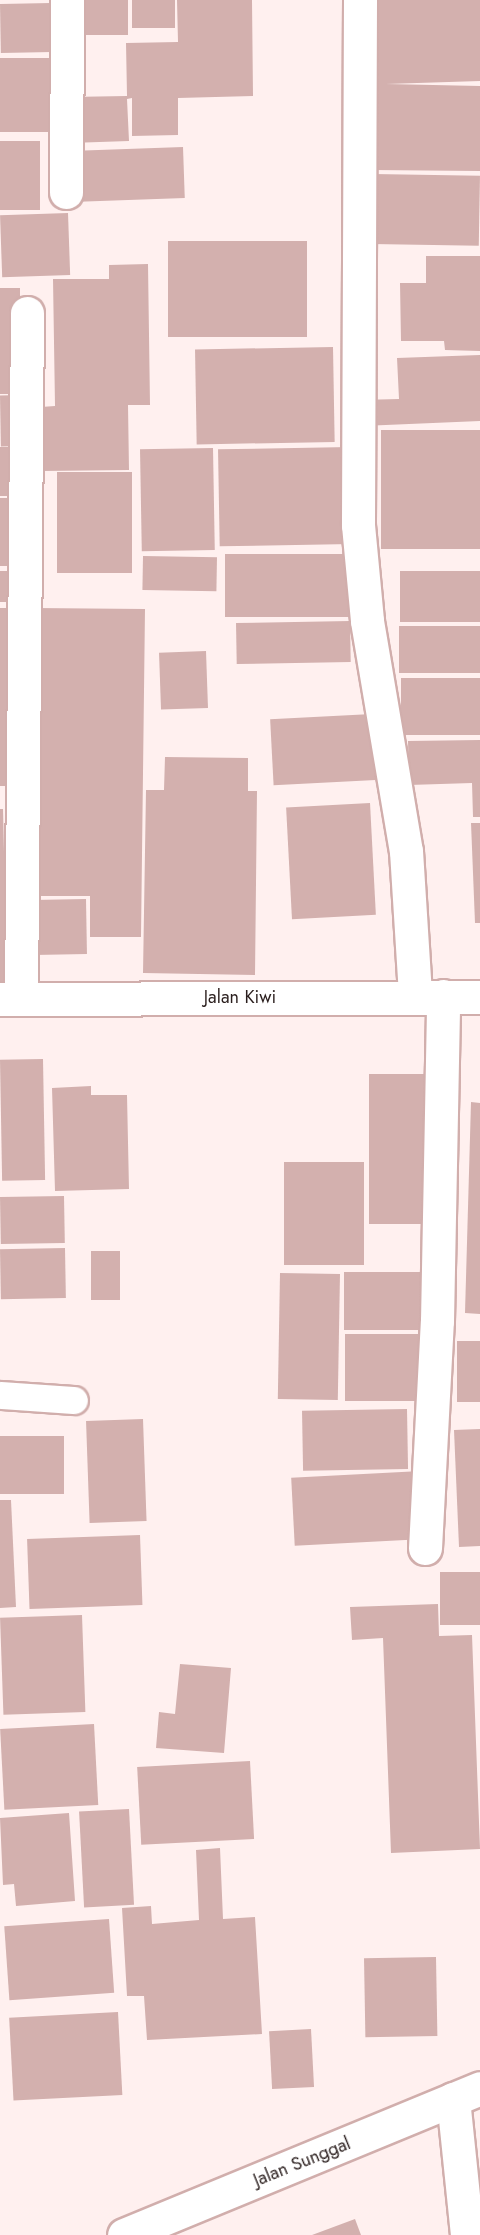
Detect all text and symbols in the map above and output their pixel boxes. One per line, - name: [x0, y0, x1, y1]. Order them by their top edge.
- street label: Jalan Kiwi: [204, 986, 276, 1008]
- street label: Jalan Sunggal: [250, 2133, 354, 2191]

